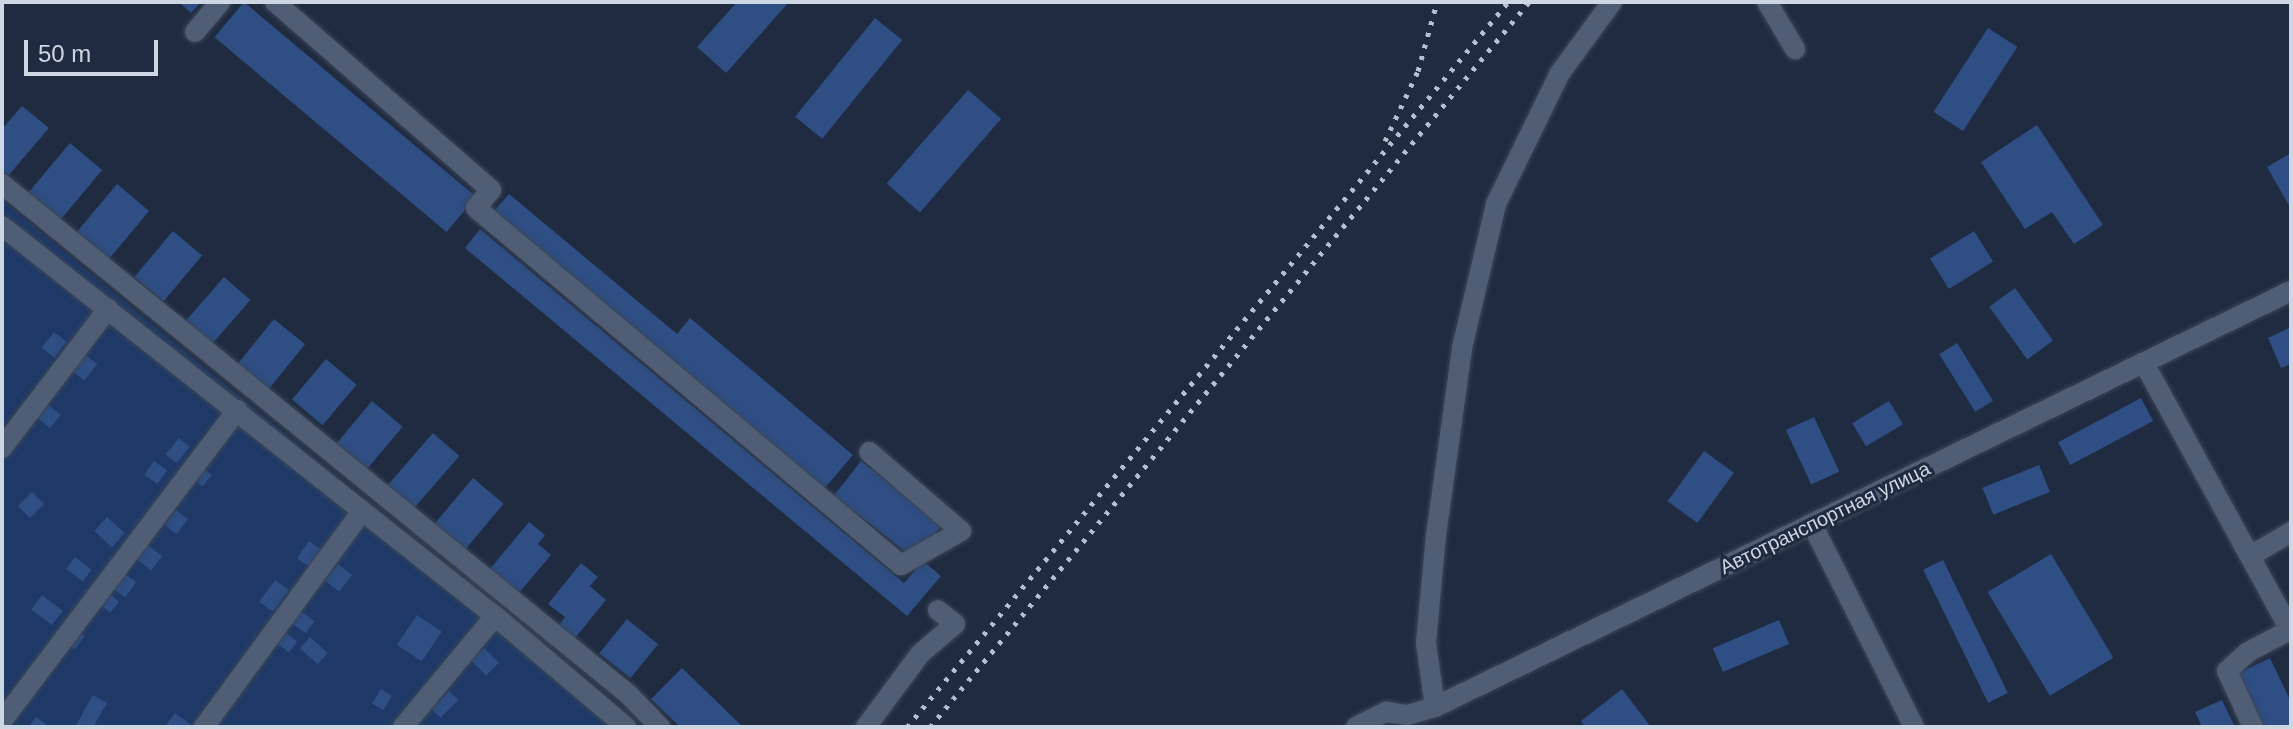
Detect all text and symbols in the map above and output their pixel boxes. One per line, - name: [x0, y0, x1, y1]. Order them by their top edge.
- scale bar: [28, 24, 162, 74]
- text: 50 m: [38, 40, 91, 67]
- street label: Автотранспортная улица: [1716, 457, 1934, 579]

